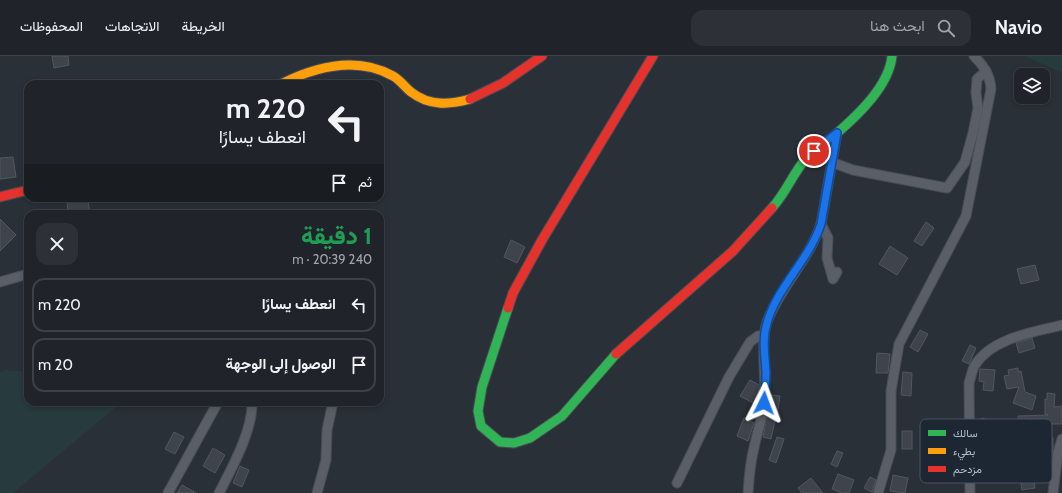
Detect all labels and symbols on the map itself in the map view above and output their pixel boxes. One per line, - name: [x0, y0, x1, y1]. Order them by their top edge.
- pin: [797, 134, 831, 168]
- position arrow: [743, 382, 785, 424]
- legend: [920, 419, 1052, 483]
- text: سالك: [953, 426, 978, 440]
- text: بطيء: [953, 444, 975, 461]
- text: مزدحم: [953, 462, 982, 477]

